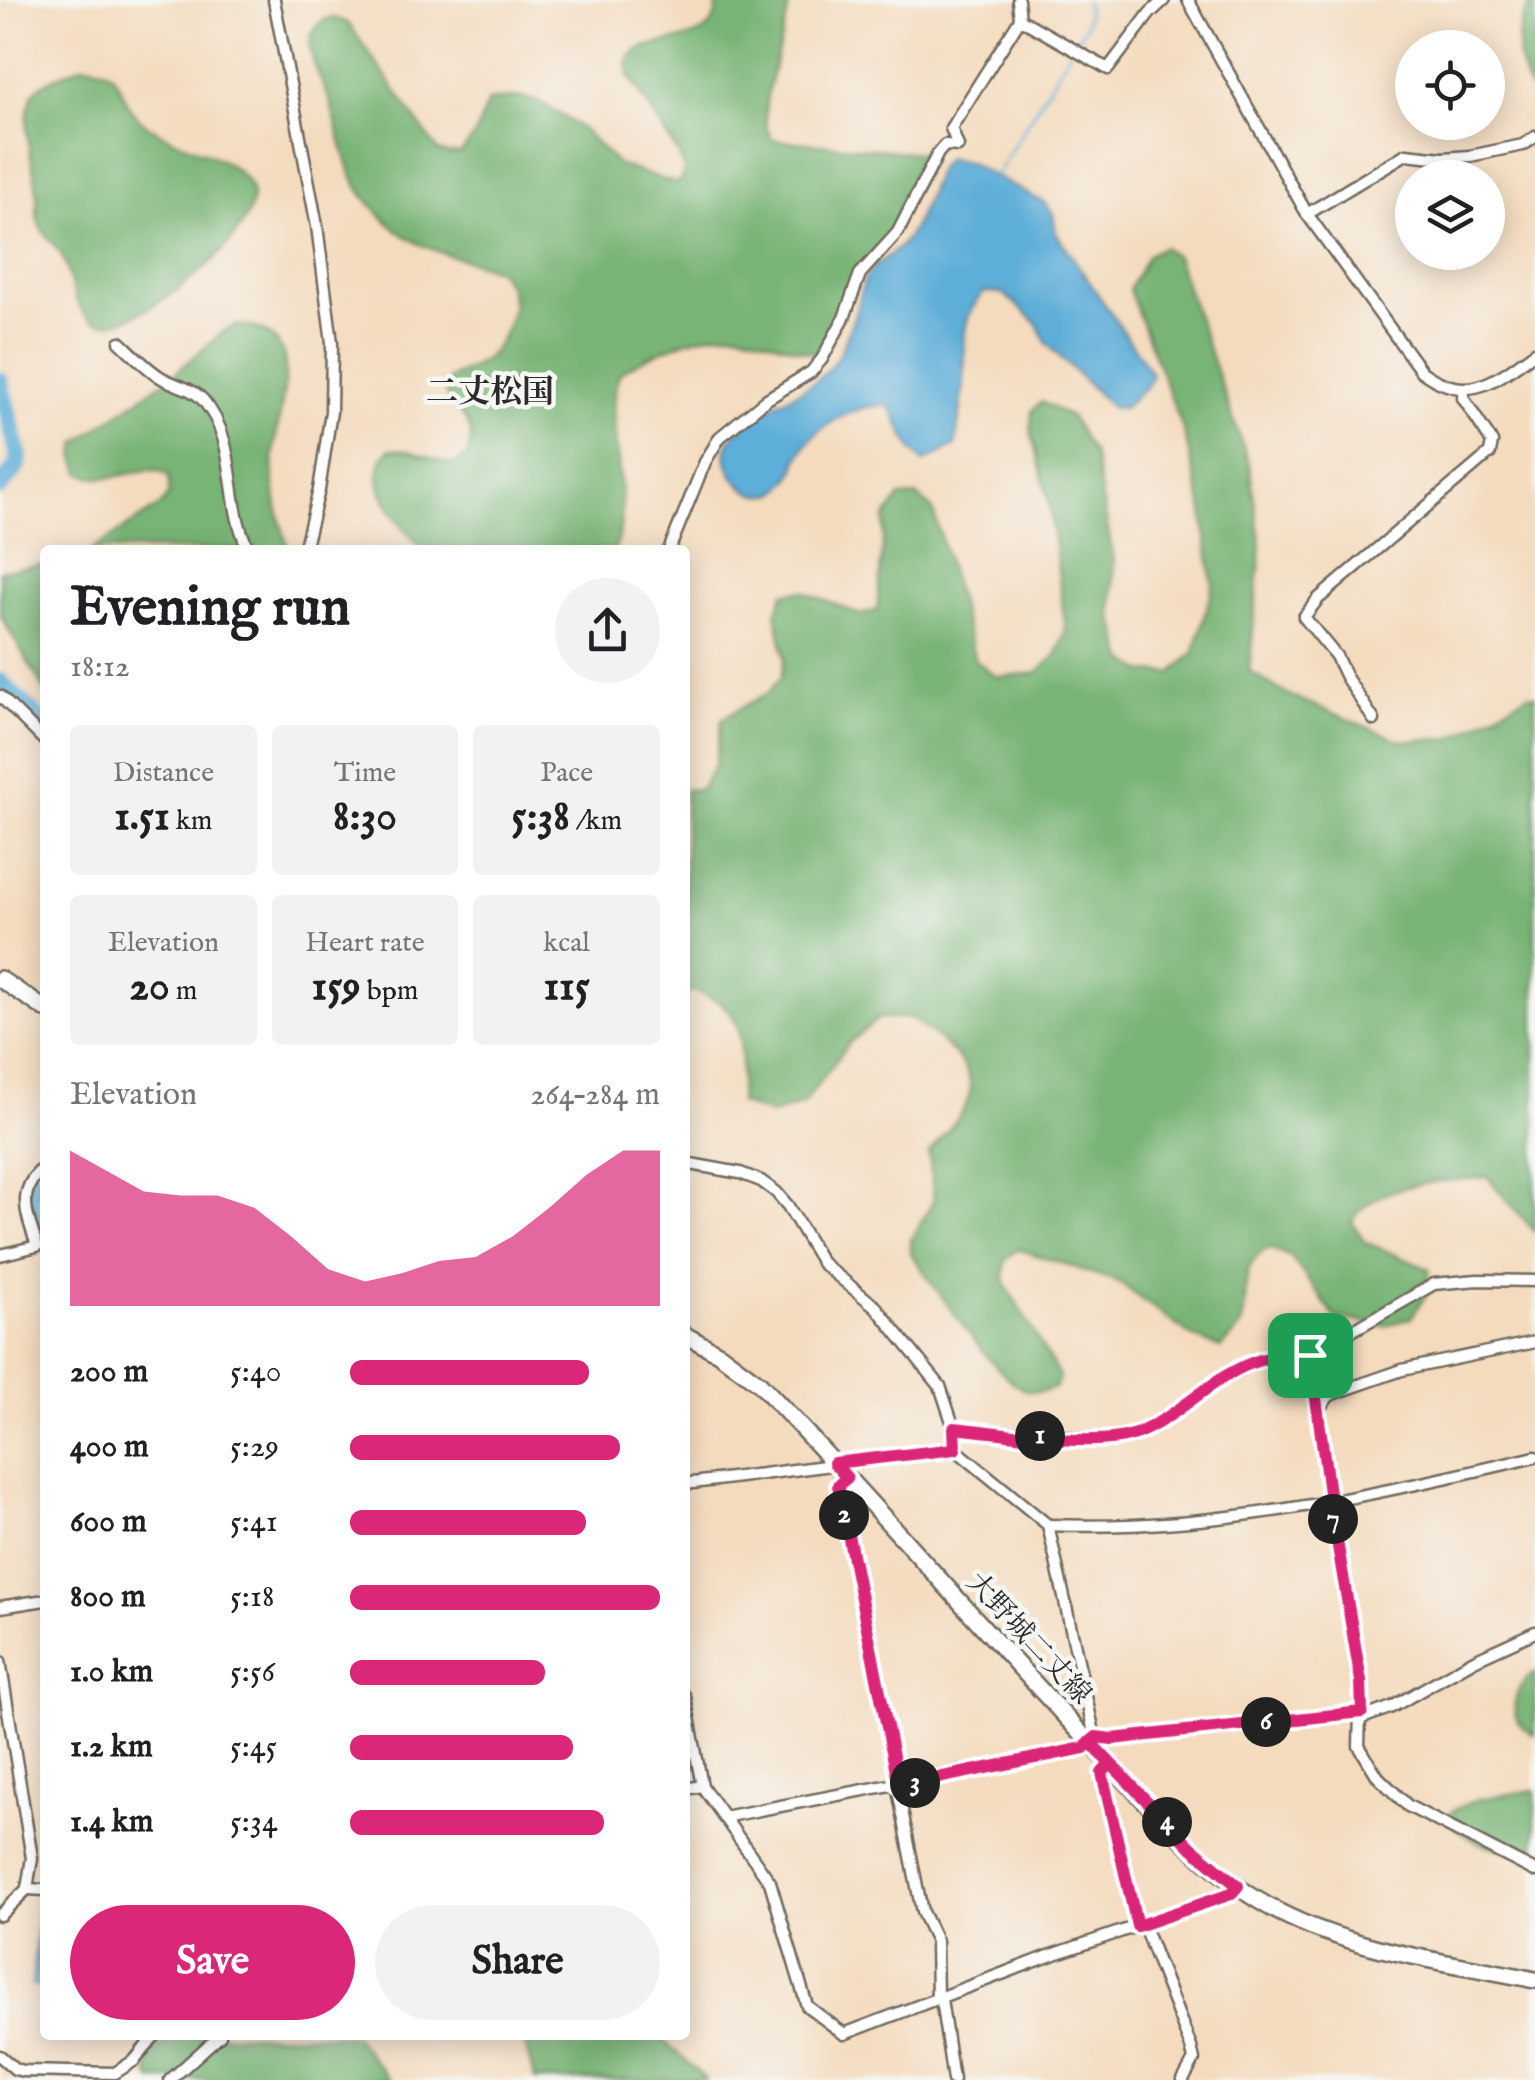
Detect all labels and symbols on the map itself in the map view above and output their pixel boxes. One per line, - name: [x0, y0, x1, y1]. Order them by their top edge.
- district label: 二丈松国: [426, 373, 554, 414]
- pin: [1268, 1313, 1353, 1398]
- pin: 1: [1015, 1411, 1065, 1461]
- pin: 2: [819, 1490, 869, 1540]
- pin: 7: [1308, 1494, 1358, 1544]
- street label: 大野城二丈線: [958, 1566, 1098, 1712]
- pin: 6: [1241, 1697, 1291, 1747]
- pin: 3: [890, 1758, 940, 1808]
- pin: 4: [1142, 1797, 1192, 1847]

